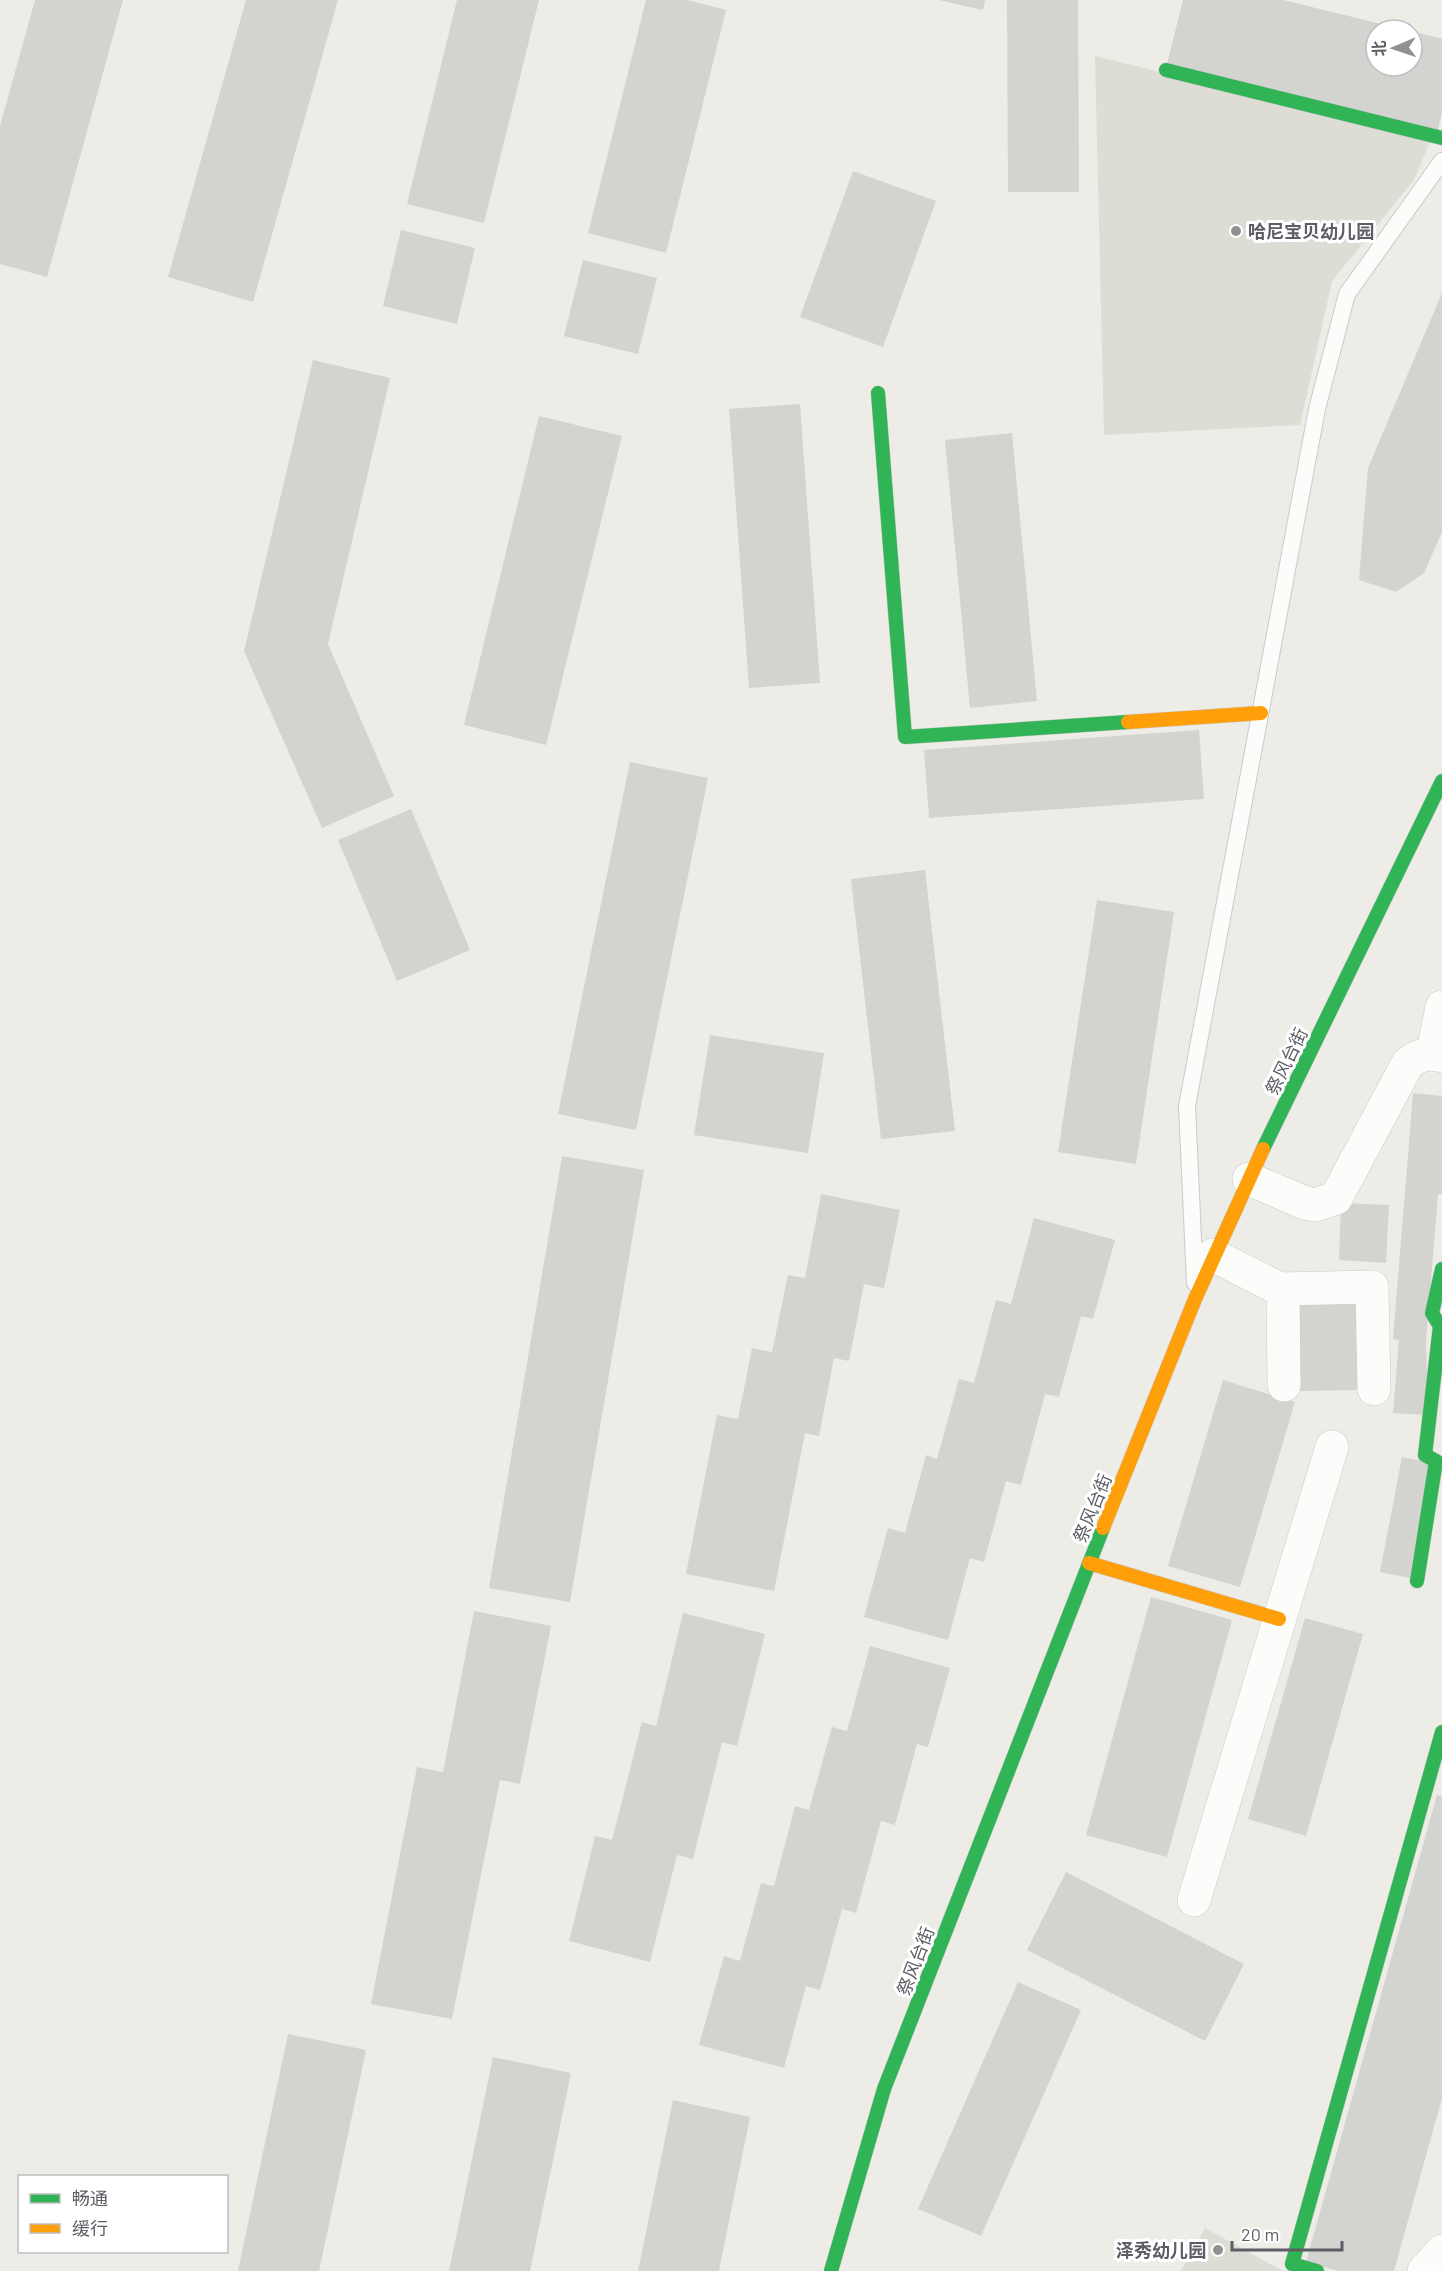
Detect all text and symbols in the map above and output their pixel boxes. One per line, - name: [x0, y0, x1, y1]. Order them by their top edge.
- north arrow: [1364, 18, 1424, 78]
- text: 北: [1369, 40, 1388, 57]
- place label: 哈尼宝贝幼儿园: [1248, 220, 1374, 242]
- marker: 哈尼宝贝幼儿园: [1229, 224, 1243, 238]
- street label: 祭风台街: [1260, 1024, 1312, 1098]
- street label: 祭风台街: [1068, 1471, 1116, 1545]
- street label: 祭风台街: [892, 1923, 938, 1999]
- legend: [18, 2175, 228, 2253]
- text: 畅通: [72, 2187, 108, 2209]
- scale bar: [1232, 2214, 1342, 2252]
- text: 缓行: [72, 2217, 108, 2239]
- text: 20 m: [1241, 2223, 1279, 2245]
- place label: 泽秀幼儿园: [1116, 2239, 1206, 2261]
- marker: 泽秀幼儿园: [1211, 2243, 1225, 2257]

